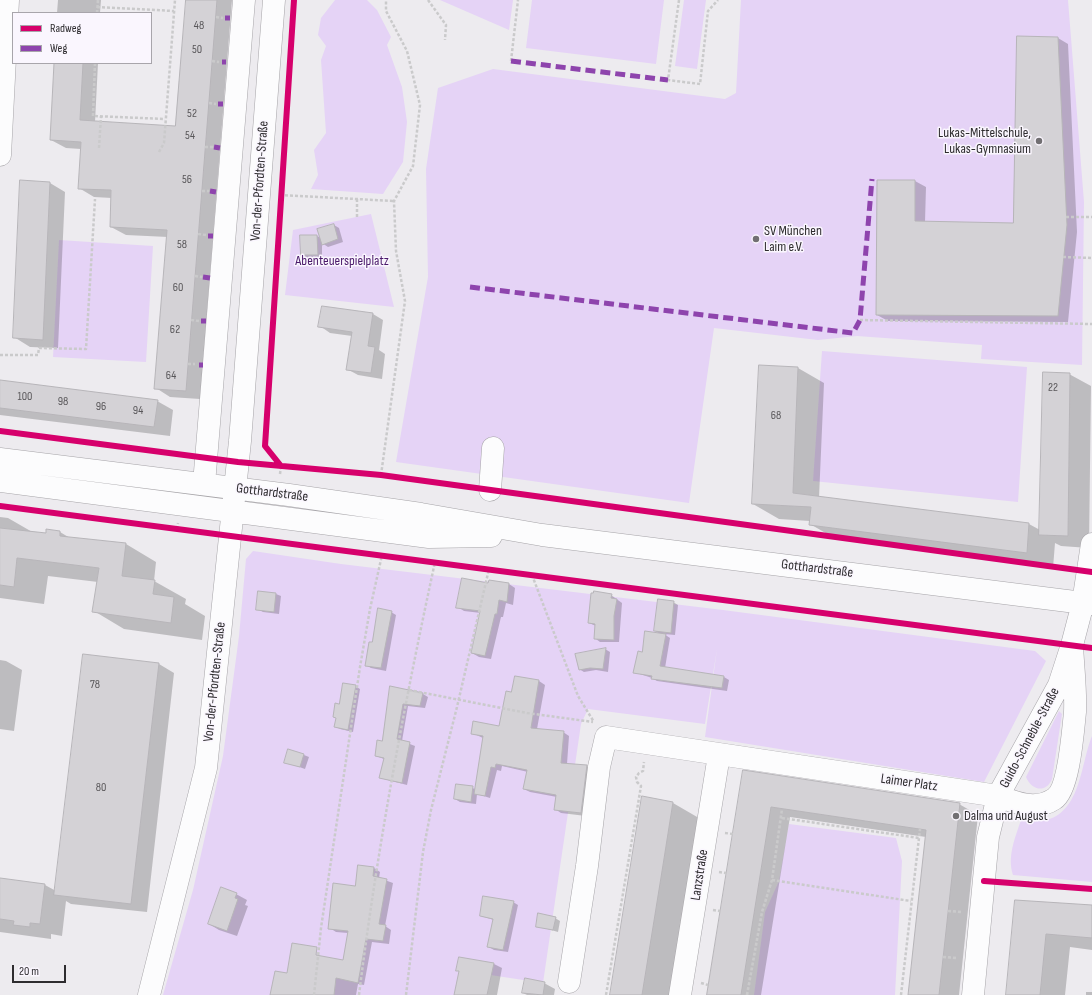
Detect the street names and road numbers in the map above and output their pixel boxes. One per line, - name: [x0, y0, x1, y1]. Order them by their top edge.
- street label: Von-der-Pfordten-Straße: [247, 120, 273, 242]
- street label: Gotthardstraße: [235, 480, 309, 506]
- street label: Gotthardstraße: [780, 556, 854, 582]
- street label: Von-der-Pfordten-Straße: [200, 621, 230, 743]
- street label: Guido-Schneble-Straße: [996, 685, 1064, 791]
- street label: Laimer Platz: [879, 771, 939, 795]
- street label: Lanzstraße: [688, 848, 712, 902]

